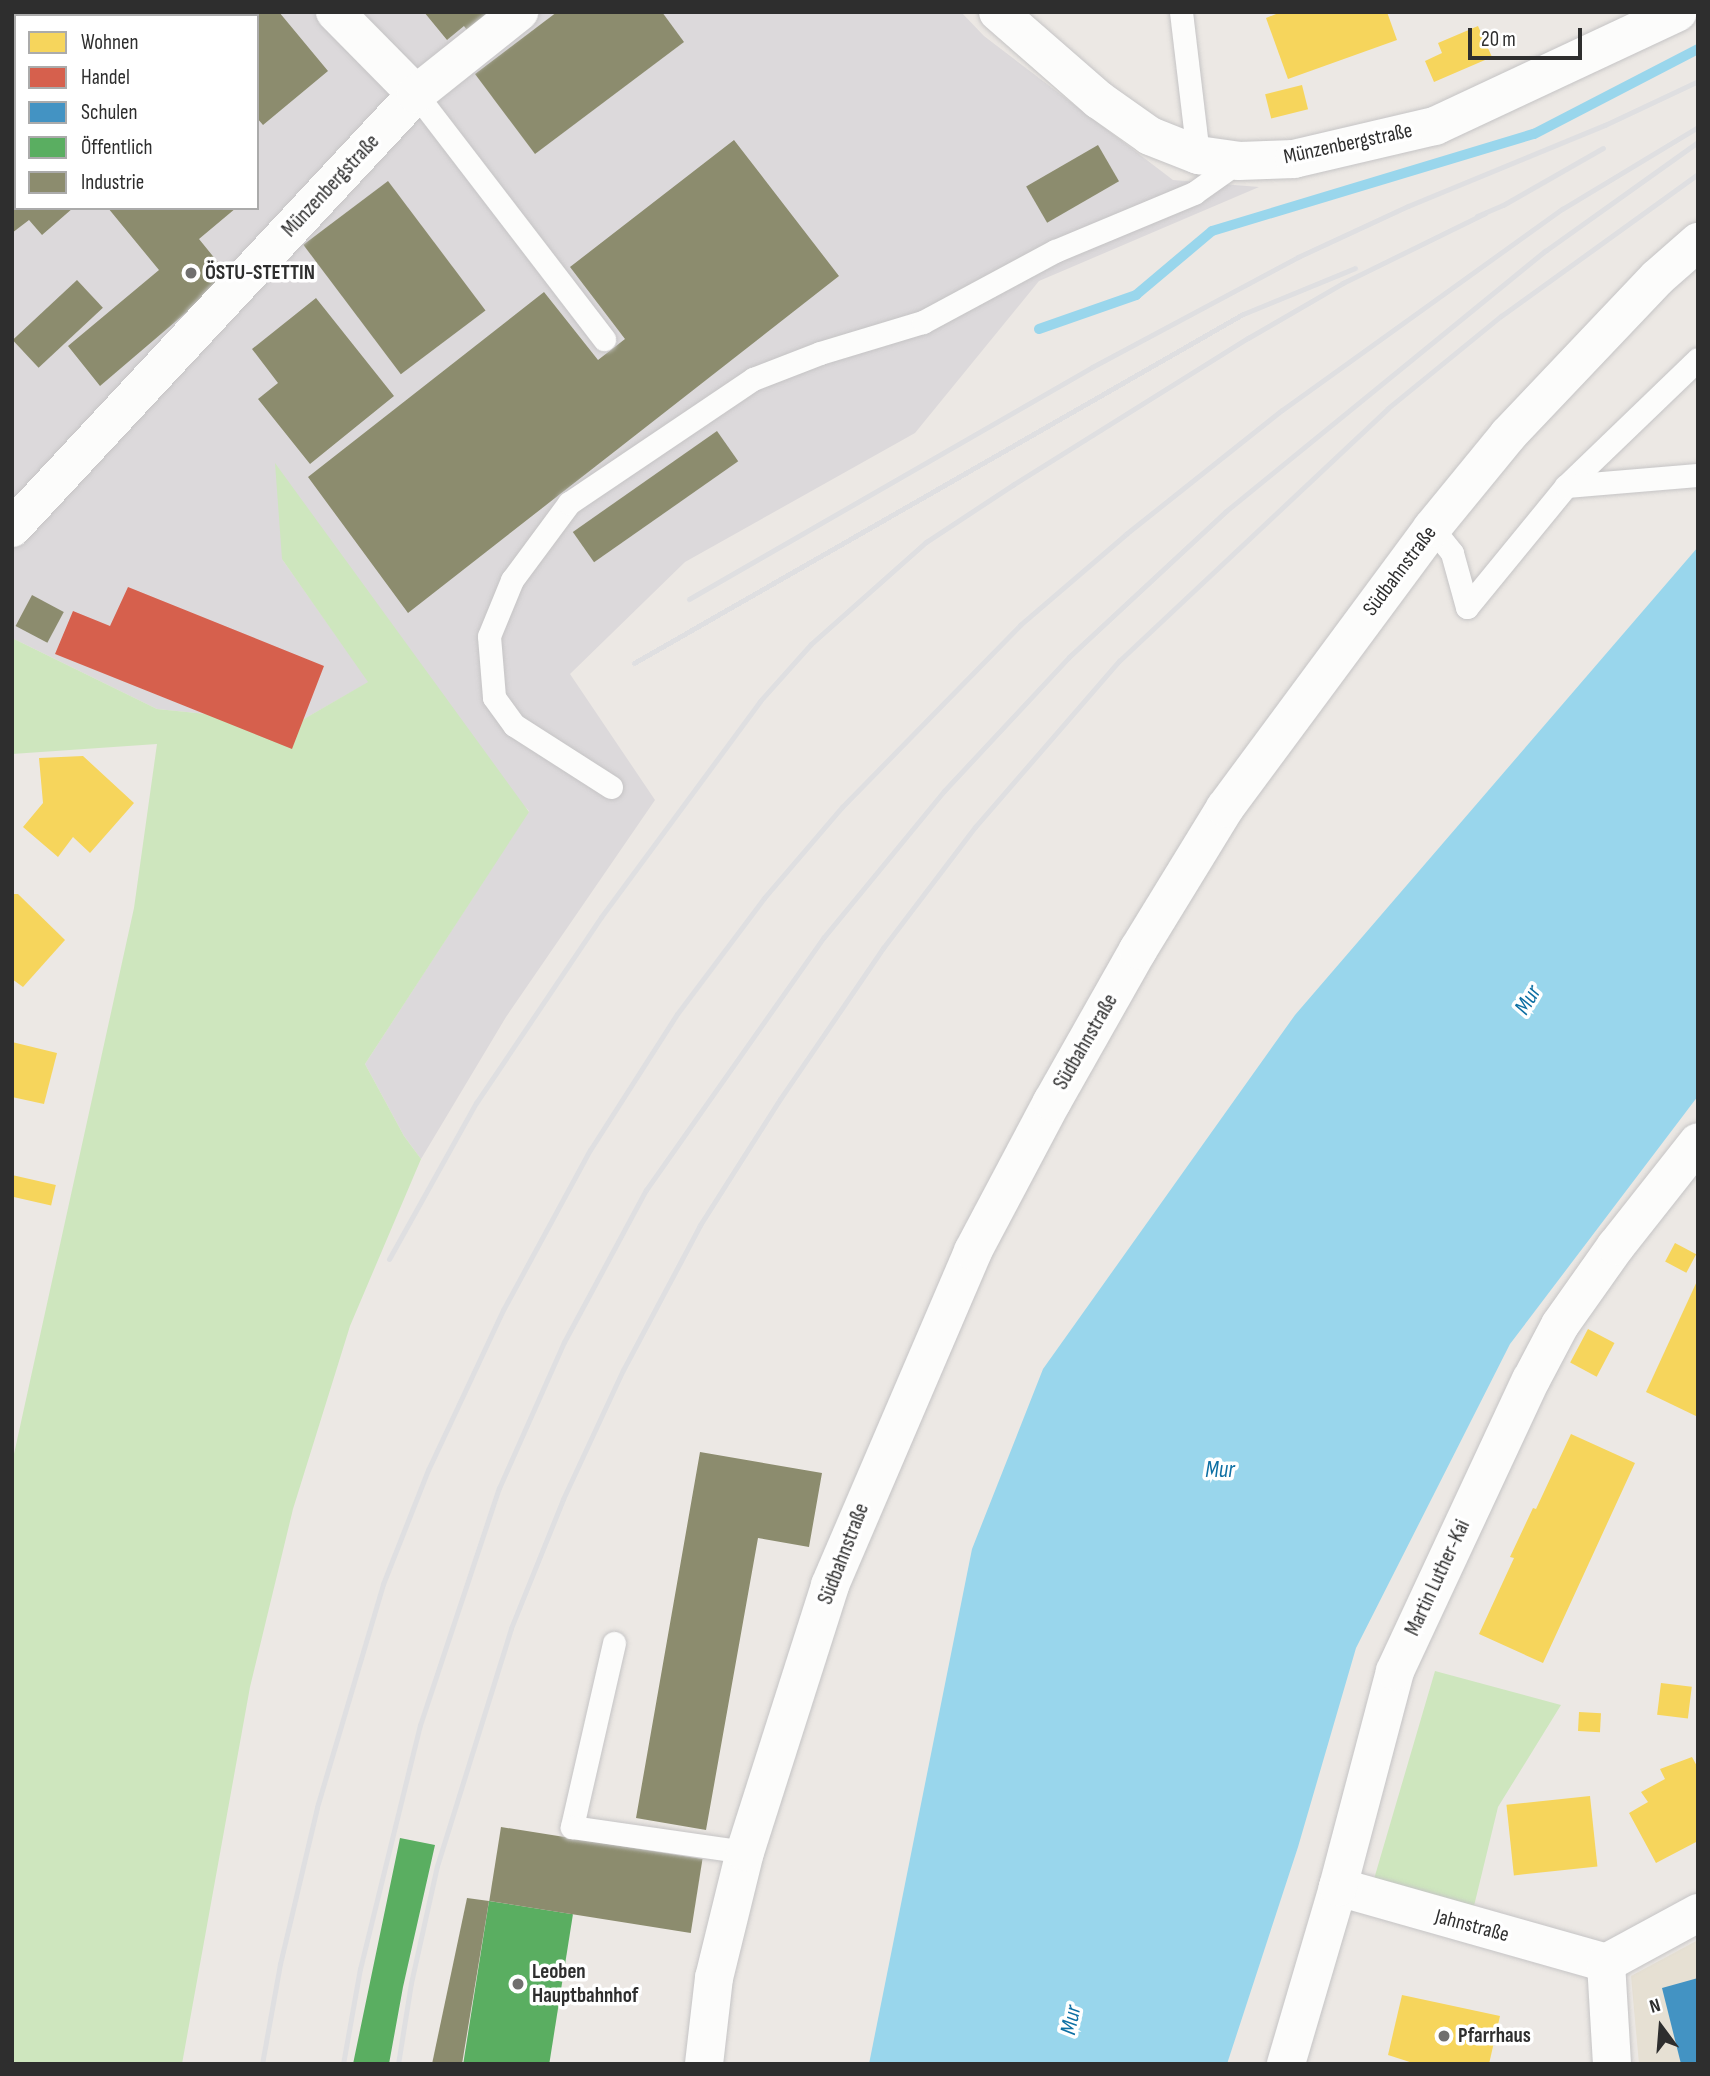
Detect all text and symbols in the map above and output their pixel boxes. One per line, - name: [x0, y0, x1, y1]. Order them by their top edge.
- legend: [14, 14, 259, 210]
- scale bar: [1472, 14, 1586, 58]
- text: 20 m: [1481, 27, 1516, 52]
- text: Wohnen: [81, 30, 138, 55]
- text: Handel: [81, 65, 130, 90]
- text: Schulen: [81, 100, 138, 125]
- street label: Münzenbergstraße: [1281, 118, 1415, 170]
- street label: Münzenbergstraße: [277, 130, 385, 242]
- text: Öffentlich: [81, 135, 153, 160]
- text: Industrie: [81, 170, 144, 195]
- place label: ÖSTU-STETTIN: [205, 260, 315, 286]
- marker: ÖSTU-STETTIN: [183, 265, 199, 281]
- street label: Südbahnstraße: [1358, 521, 1442, 621]
- water label: Mur: [1509, 980, 1547, 1020]
- street label: Südbahnstraße: [1049, 990, 1123, 1094]
- water label: Mur: [1205, 1456, 1235, 1484]
- street label: Südbahnstraße: [813, 1500, 875, 1608]
- street label: Martin Luther-Kai: [1400, 1516, 1476, 1640]
- street label: Jahnstraße: [1432, 1904, 1512, 1948]
- place label: Leoben Hauptbahnhof: [532, 1959, 638, 2009]
- marker: Leoben Hauptbahnhof: [510, 1976, 526, 1992]
- north arrow: [1626, 1992, 1696, 2062]
- text: N: [1647, 1994, 1663, 2019]
- water label: Mur: [1055, 2003, 1087, 2037]
- place label: Pfarrhaus: [1458, 2023, 1531, 2049]
- marker: Pfarrhaus: [1436, 2028, 1452, 2044]

